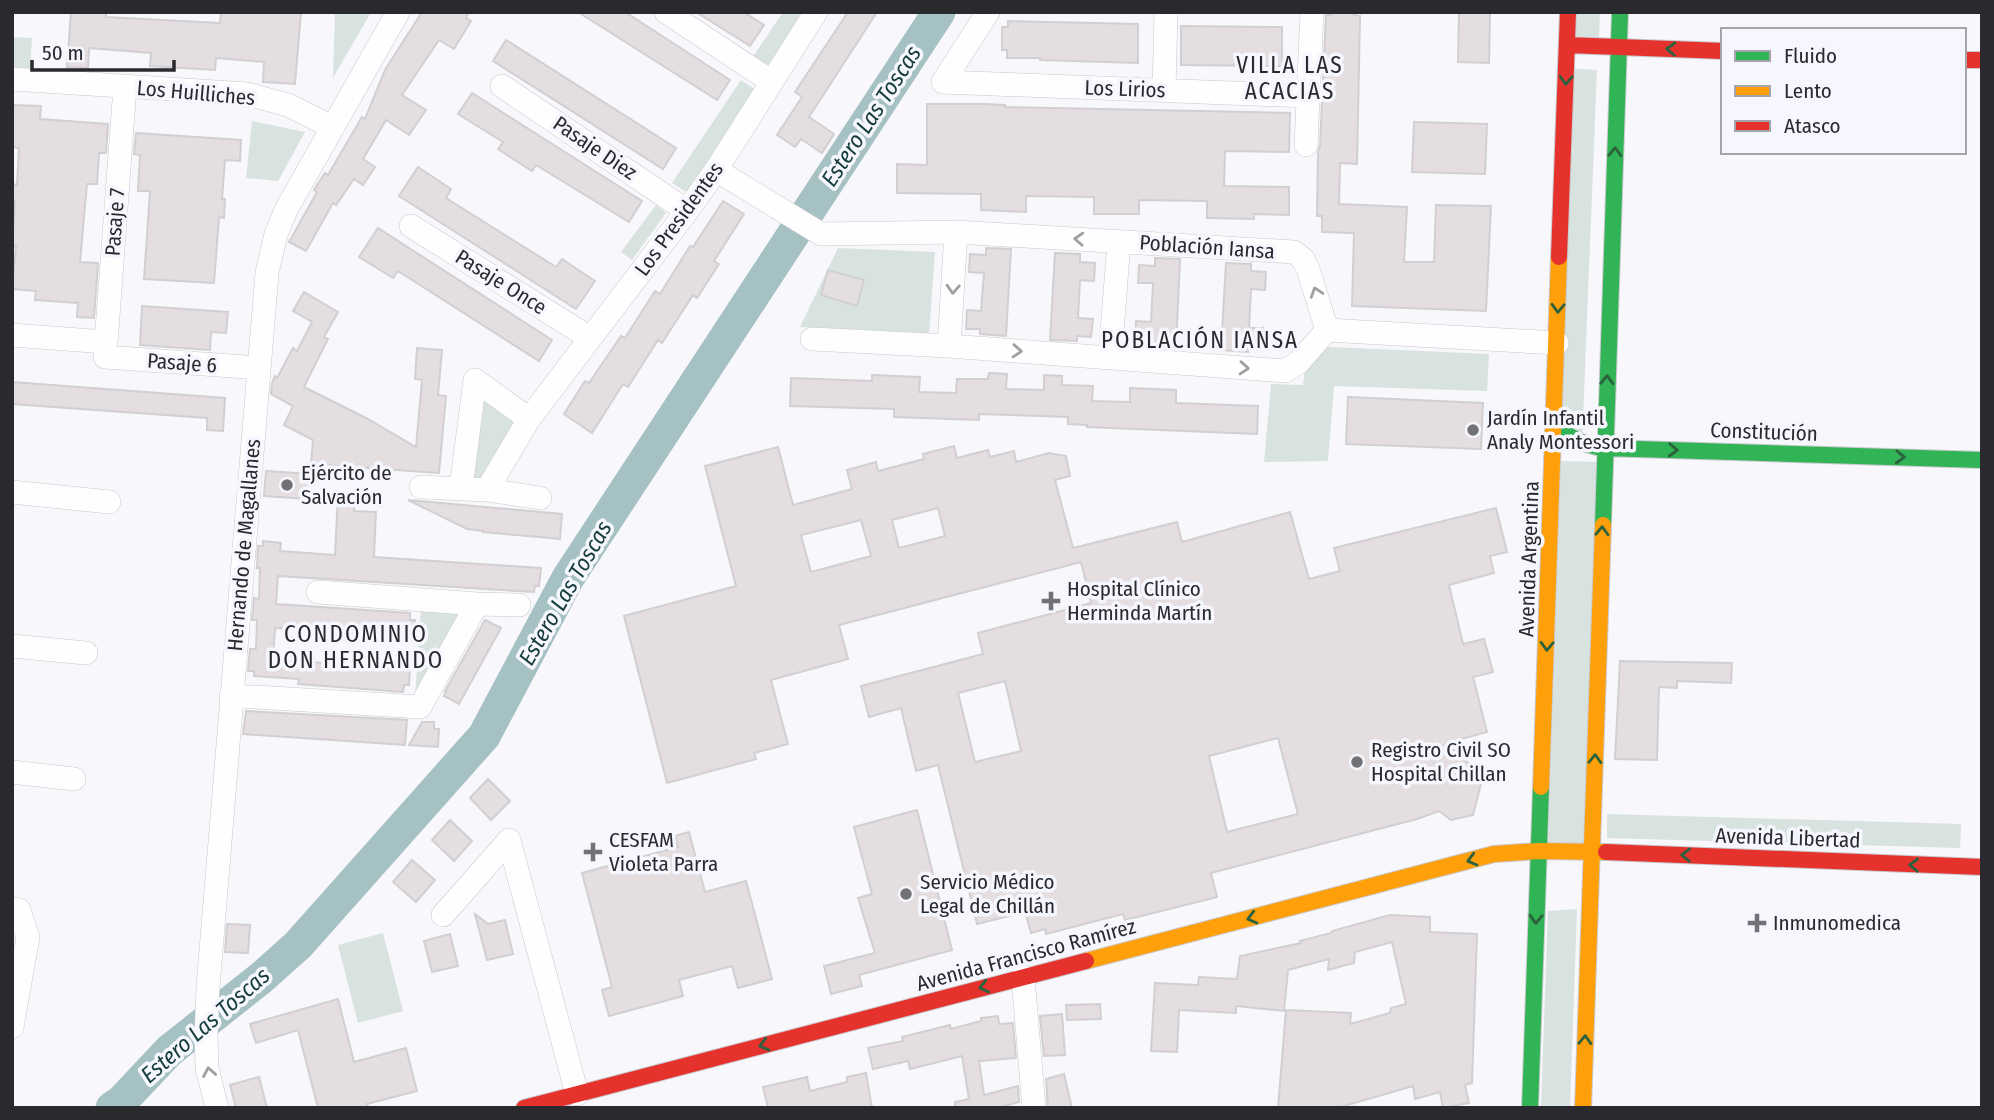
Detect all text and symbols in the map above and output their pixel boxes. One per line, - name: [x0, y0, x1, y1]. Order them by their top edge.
- scale bar: [32, 28, 173, 72]
- legend: [1721, 28, 1966, 154]
- text: 50 m: [42, 40, 84, 66]
- water label: Estero Las Toscas: [815, 40, 927, 192]
- one-way arrow: [1665, 42, 1676, 57]
- text: Fluido: [1784, 43, 1837, 69]
- district label: VILLA LAS ACACIAS: [1236, 51, 1344, 105]
- street label: Los Huilliches: [136, 75, 256, 111]
- street label: Los Lirios: [1084, 75, 1166, 103]
- one-way arrow: [1558, 75, 1573, 86]
- text: Lento: [1784, 78, 1832, 104]
- street label: Pasaje Diez: [548, 111, 642, 185]
- text: Atasco: [1784, 113, 1841, 139]
- one-way arrow: [1607, 147, 1622, 158]
- street label: Los Presidentes: [629, 157, 729, 281]
- street label: Pasaje 7: [100, 187, 130, 257]
- street label: Población Iansa: [1138, 229, 1276, 265]
- one-way arrow: [1073, 232, 1084, 247]
- street label: Pasaje Once: [451, 244, 551, 320]
- one-way arrow: [945, 284, 960, 295]
- one-way arrow: [1309, 286, 1324, 298]
- one-way arrow: [1550, 303, 1566, 314]
- district label: POBLACIÓN IANSA: [1101, 326, 1299, 354]
- one-way arrow: [1012, 343, 1023, 358]
- street label: Pasaje 6: [146, 348, 218, 378]
- one-way arrow: [1239, 360, 1250, 375]
- one-way arrow: [1599, 374, 1614, 385]
- place label: Jardín Infantil Analy Montessori: [1487, 405, 1634, 455]
- street label: Constitución: [1710, 417, 1818, 447]
- marker: Jardín Infantil Analy Montessori: [1465, 422, 1481, 438]
- street label: Hernando de Magallanes: [222, 438, 266, 652]
- one-way arrow: [1667, 443, 1678, 458]
- one-way arrow: [1895, 450, 1906, 465]
- place label: Ejército de Salvación: [301, 460, 392, 510]
- marker: Ejército de Salvación: [279, 477, 295, 493]
- street label: Avenida Argentina: [1513, 481, 1545, 637]
- water label: Estero Las Toscas: [512, 516, 618, 670]
- one-way arrow: [1594, 526, 1610, 536]
- place label: Hospital Clínico Herminda Martín: [1067, 576, 1212, 626]
- marker: Hospital Clínico Herminda Martín: [1041, 591, 1061, 611]
- district label: CONDOMINIO DON HERNANDO: [268, 620, 444, 674]
- one-way arrow: [1539, 641, 1554, 652]
- place label: Registro Civil SO Hospital Chillan: [1371, 737, 1511, 787]
- one-way arrow: [1587, 753, 1603, 764]
- marker: Registro Civil SO Hospital Chillan: [1349, 754, 1365, 770]
- street label: Avenida Libertad: [1715, 822, 1861, 854]
- place label: CESFAM Violeta Parra: [609, 827, 718, 877]
- marker: CESFAM Violeta Parra: [583, 842, 603, 862]
- one-way arrow: [1680, 848, 1691, 863]
- one-way arrow: [1466, 852, 1478, 866]
- one-way arrow: [1908, 857, 1919, 872]
- place label: Servicio Médico Legal de Chillán: [920, 869, 1055, 919]
- marker: Servicio Médico Legal de Chillán: [898, 886, 914, 902]
- one-way arrow: [1246, 910, 1258, 924]
- place label: Inmunomedica: [1773, 910, 1901, 936]
- street label: Avenida Francisco Ramírez: [913, 913, 1139, 997]
- marker: Inmunomedica: [1747, 913, 1767, 933]
- one-way arrow: [1529, 914, 1544, 925]
- water label: Estero Las Toscas: [135, 961, 275, 1089]
- one-way arrow: [978, 979, 990, 994]
- one-way arrow: [1578, 1034, 1593, 1045]
- one-way arrow: [758, 1037, 770, 1051]
- one-way arrow: [202, 1066, 217, 1078]

